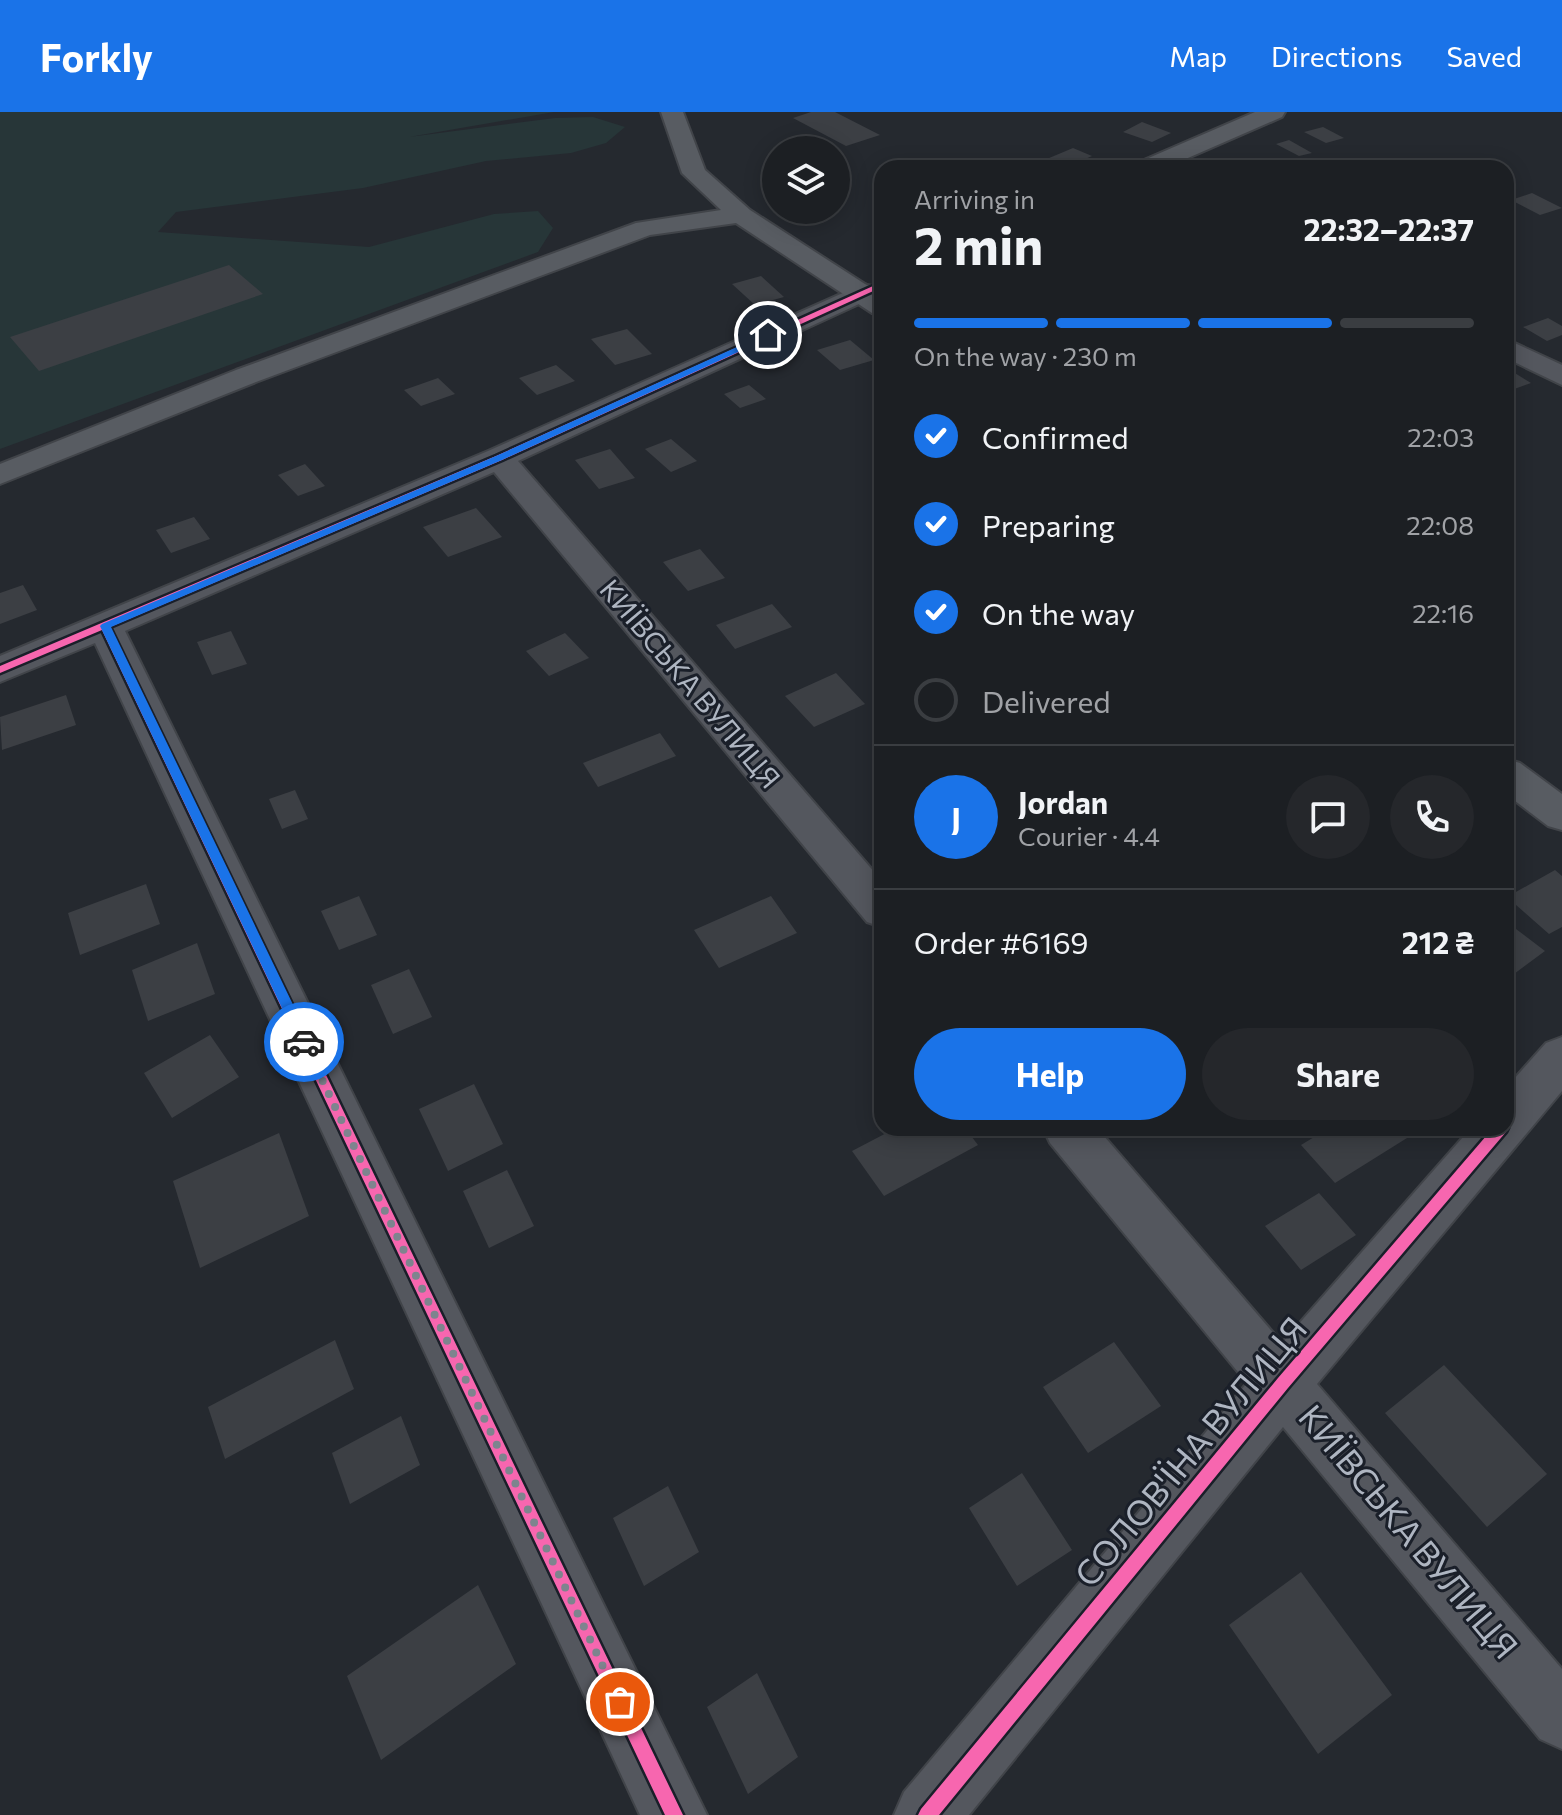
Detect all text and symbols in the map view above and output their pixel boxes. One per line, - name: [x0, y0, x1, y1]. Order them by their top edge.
- text: Forkly: [40, 33, 153, 80]
- text: Map: [1169, 39, 1227, 73]
- text: Directions: [1271, 39, 1402, 73]
- text: Saved: [1446, 39, 1522, 73]
- map controls: [762, 136, 850, 224]
- button: layers: [762, 136, 850, 224]
- text: Arriving in: [914, 183, 1035, 214]
- text: 22:32–22:37: [1303, 210, 1474, 247]
- text: 2 min: [914, 212, 1043, 276]
- pin: [734, 301, 802, 369]
- icon: home: [746, 313, 790, 357]
- text: On the way · 230 m: [914, 340, 1137, 371]
- icon: check: [914, 414, 958, 458]
- text: Confirmed: [982, 418, 1129, 455]
- text: 22:03: [1407, 421, 1474, 452]
- icon: check: [914, 502, 958, 546]
- text: Preparing: [982, 506, 1115, 543]
- text: 22:08: [1406, 509, 1474, 540]
- street label: КИЇВСЬКА ВУЛИЦЯ: [593, 572, 788, 795]
- icon: check: [914, 590, 958, 634]
- text: On the way: [982, 594, 1135, 631]
- text: 22:16: [1412, 597, 1474, 628]
- text: Delivered: [982, 682, 1111, 719]
- button: chat: [1286, 775, 1370, 859]
- button: phone: [1390, 775, 1474, 859]
- text: Jordan: [1018, 783, 1108, 820]
- text: J: [951, 799, 961, 836]
- text: Courier · 4.4: [1018, 820, 1160, 851]
- text: Order #6169: [914, 923, 1088, 960]
- text: 212 ₴: [1402, 923, 1474, 960]
- courier: [264, 1002, 344, 1082]
- icon: car: [282, 1020, 326, 1064]
- button: Help: [914, 1028, 1186, 1120]
- button: Share: [1202, 1028, 1474, 1120]
- street label: СОЛОВ'ЇНА ВУЛИЦЯ: [1064, 1307, 1314, 1594]
- street label: КИЇВСЬКА ВУЛИЦЯ: [1291, 1395, 1528, 1666]
- pin: [586, 1668, 654, 1736]
- icon: bag: [598, 1680, 642, 1724]

